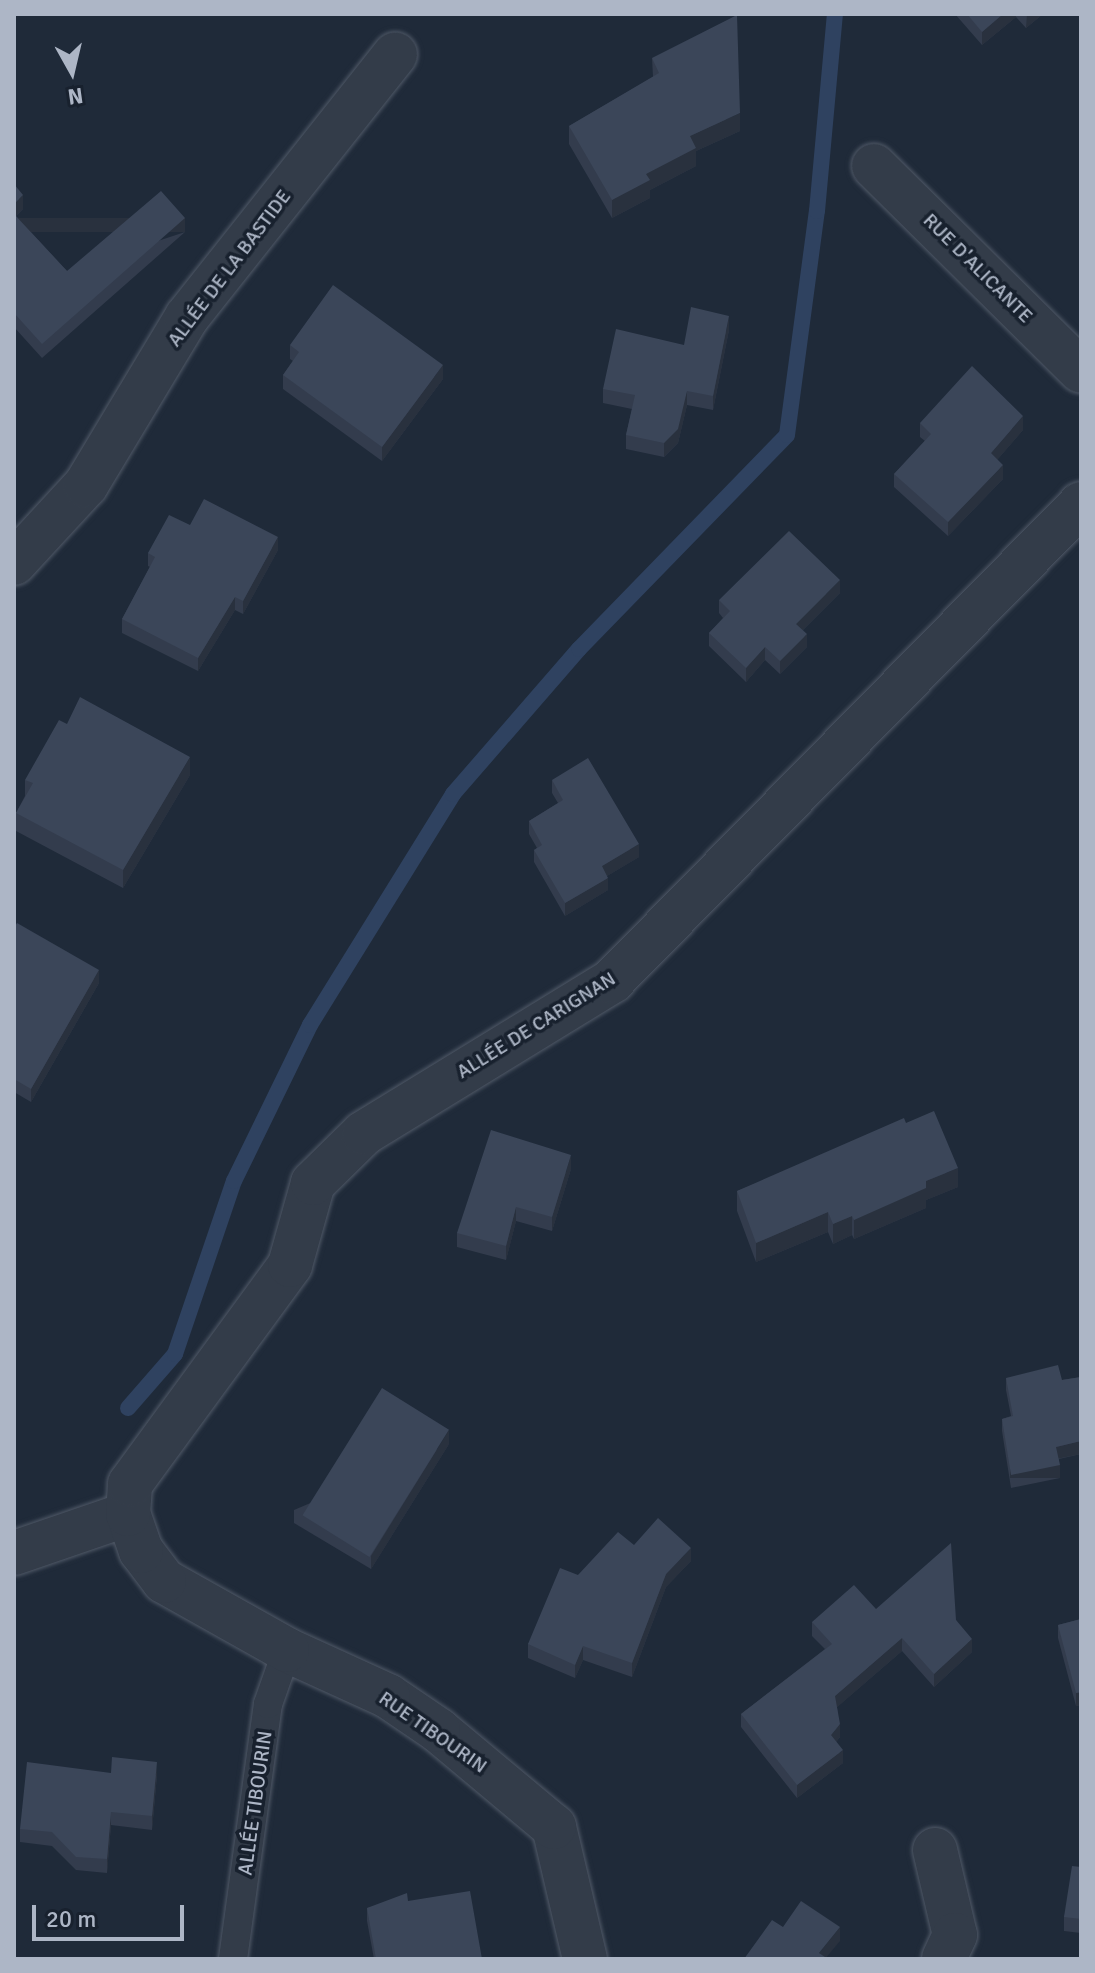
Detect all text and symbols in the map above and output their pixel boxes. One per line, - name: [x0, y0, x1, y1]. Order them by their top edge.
- north arrow: [32, 32, 112, 112]
- text: N: [66, 82, 85, 111]
- street label: ALLÉE DE LA BASTIDE: [162, 185, 296, 351]
- street label: RUE D'ALICANTE: [918, 208, 1038, 328]
- street label: ALLÉE DE CARIGNAN: [452, 966, 620, 1084]
- street label: RUE TIBOURIN: [374, 1686, 492, 1778]
- street label: ALLÉE TIBOURIN: [233, 1729, 277, 1877]
- scale bar: [36, 1889, 188, 1939]
- text: 20 m: [46, 1904, 96, 1934]

